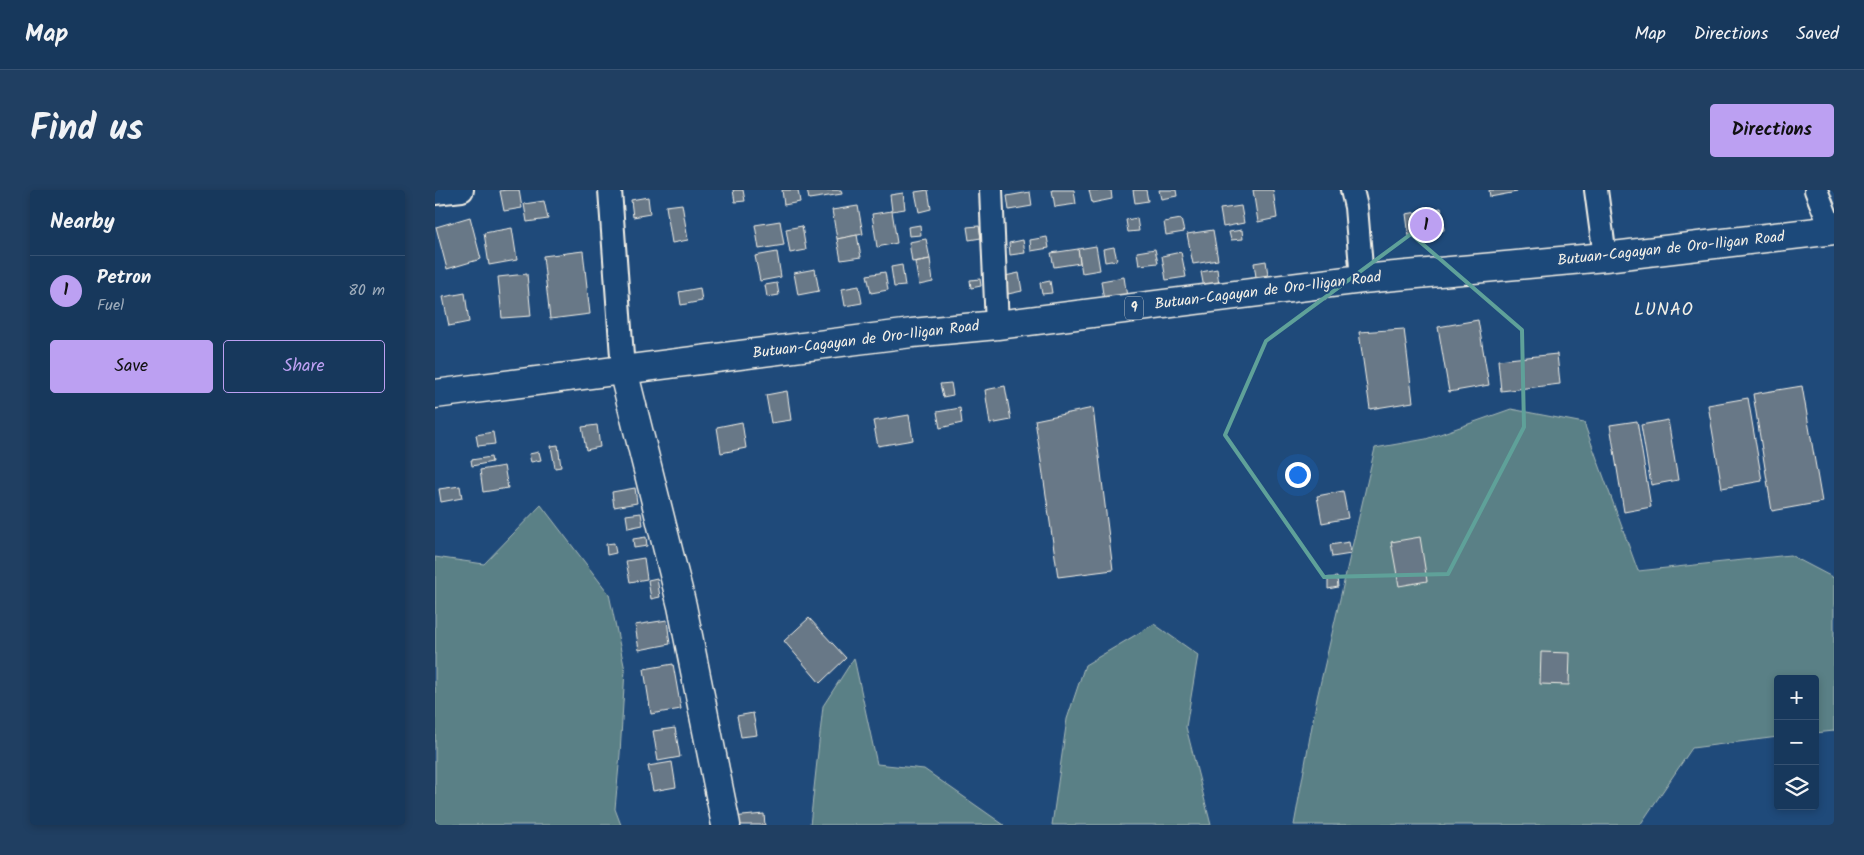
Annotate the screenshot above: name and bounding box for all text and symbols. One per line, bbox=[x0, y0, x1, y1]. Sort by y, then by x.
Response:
text: Map bbox=[25, 15, 68, 54]
text: Map bbox=[1634, 20, 1666, 49]
text: Directions bbox=[1694, 20, 1768, 49]
text: Saved bbox=[1796, 20, 1839, 49]
text: Find us bbox=[30, 102, 143, 158]
button: Directions bbox=[1710, 104, 1834, 157]
text: Nearby bbox=[50, 206, 115, 239]
pin: 1 bbox=[1410, 206, 1442, 244]
street label: Butuan-Cagayan de Oro-Iligan Road bbox=[1556, 225, 1786, 273]
text: Petron bbox=[97, 263, 151, 293]
street label: Butuan-Cagayan de Oro-Iligan Road bbox=[1153, 265, 1383, 317]
text: 1 bbox=[64, 278, 68, 303]
text: 80 m bbox=[348, 278, 385, 303]
text: Fuel bbox=[97, 293, 124, 318]
road number: 9 bbox=[1125, 296, 1143, 320]
district label: LUNAO bbox=[1634, 296, 1694, 325]
street label: Butuan-Cagayan de Oro-Iligan Road bbox=[751, 314, 981, 366]
button: Save bbox=[50, 340, 213, 393]
button: Share bbox=[223, 340, 385, 393]
your location bbox=[1285, 462, 1311, 488]
map controls bbox=[1774, 675, 1819, 810]
button: + bbox=[1774, 675, 1819, 720]
button: − bbox=[1774, 720, 1819, 765]
button: layers bbox=[1774, 765, 1819, 810]

